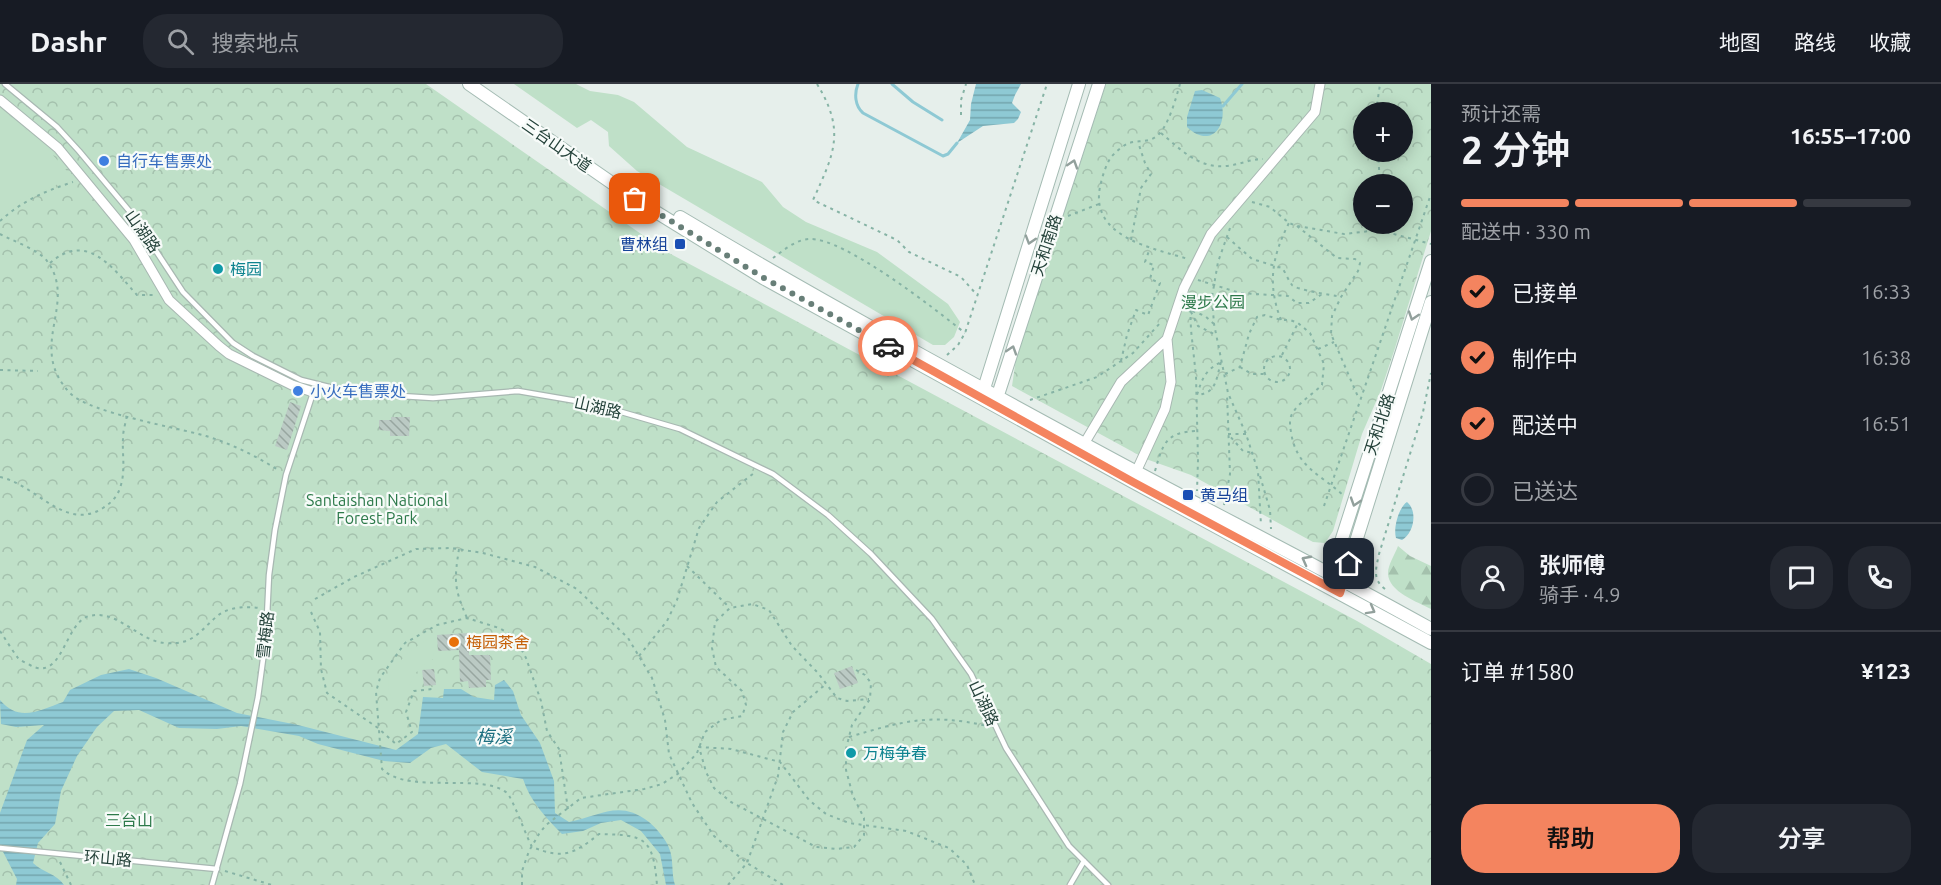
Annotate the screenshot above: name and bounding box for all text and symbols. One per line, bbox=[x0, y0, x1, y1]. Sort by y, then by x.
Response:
search box bbox=[143, 14, 563, 68]
icon: search bbox=[164, 25, 197, 58]
text: Dashr bbox=[30, 26, 107, 57]
text: 搜索地点 bbox=[212, 30, 300, 55]
text: 地图 bbox=[1719, 30, 1761, 54]
text: 路线 bbox=[1794, 30, 1836, 54]
text: 收藏 bbox=[1869, 30, 1911, 54]
map controls bbox=[1353, 102, 1413, 234]
button: + bbox=[1353, 102, 1413, 162]
text: 预计还需 bbox=[1461, 102, 1541, 125]
street label: 三台山大道 bbox=[519, 115, 595, 175]
text: 16:55–17:00 bbox=[1790, 123, 1911, 148]
text: 2 分钟 bbox=[1461, 128, 1570, 171]
place label: 自行车售票处 bbox=[116, 152, 212, 170]
marker: 自行车售票处 bbox=[97, 154, 111, 168]
one-way arrow bbox=[1065, 159, 1078, 170]
pin bbox=[609, 173, 660, 224]
button: − bbox=[1353, 174, 1413, 234]
icon: bag bbox=[618, 182, 651, 215]
street label: 山湖路 bbox=[122, 206, 164, 256]
street label: 天和南路 bbox=[1028, 212, 1064, 278]
text: 配送中 · 330 m bbox=[1461, 220, 1591, 243]
one-way arrow bbox=[1025, 234, 1038, 245]
place label: 曹林组 bbox=[620, 235, 668, 253]
marker: 曹林组 bbox=[673, 237, 687, 251]
place label: 梅园 bbox=[230, 260, 262, 278]
marker: 梅园 bbox=[211, 262, 225, 276]
icon: check bbox=[1461, 275, 1494, 308]
text: 已接单 bbox=[1512, 280, 1578, 305]
text: 16:33 bbox=[1861, 280, 1911, 303]
park label: 漫步公园 bbox=[1181, 293, 1245, 311]
one-way arrow bbox=[1408, 310, 1421, 321]
courier bbox=[858, 316, 918, 376]
icon: car bbox=[872, 330, 905, 363]
icon: check bbox=[1461, 341, 1494, 374]
one-way arrow bbox=[1005, 345, 1017, 356]
text: 制作中 bbox=[1512, 346, 1578, 371]
text: 16:38 bbox=[1861, 346, 1911, 369]
place label: 小火车售票处 bbox=[310, 382, 406, 400]
marker: 小火车售票处 bbox=[291, 384, 305, 398]
street label: 天和北路 bbox=[1361, 391, 1397, 457]
street label: 山湖路 bbox=[573, 393, 623, 421]
icon: check bbox=[1461, 407, 1494, 440]
text: 配送中 bbox=[1512, 412, 1578, 437]
text: 16:51 bbox=[1861, 412, 1911, 435]
text: 已送达 bbox=[1512, 478, 1578, 503]
place label: 黄马组 bbox=[1200, 486, 1248, 504]
marker: 黄马组 bbox=[1181, 488, 1195, 502]
park label: Santaishan National Forest Park bbox=[306, 491, 448, 527]
one-way arrow bbox=[1350, 496, 1362, 507]
pin bbox=[1323, 538, 1374, 589]
button: person bbox=[1461, 546, 1524, 609]
button: chat bbox=[1770, 546, 1833, 609]
button: phone bbox=[1848, 546, 1911, 609]
icon: home bbox=[1332, 547, 1365, 580]
text: 张师傅 bbox=[1539, 552, 1605, 577]
one-way arrow bbox=[1302, 556, 1313, 567]
text: 骑手 · 4.9 bbox=[1539, 583, 1621, 606]
one-way arrow bbox=[1365, 603, 1375, 614]
street label: 雪梅路 bbox=[254, 610, 276, 660]
place label: 梅园茶舍 bbox=[466, 633, 530, 651]
marker: 梅园茶舍 bbox=[447, 635, 461, 649]
text: ¥123 bbox=[1861, 658, 1911, 683]
text: 订单 #1580 bbox=[1461, 659, 1574, 684]
street label: 山湖路 bbox=[966, 677, 1002, 729]
water label: 梅溪 bbox=[476, 726, 514, 746]
place label: 万梅争春 bbox=[863, 744, 927, 762]
marker: 万梅争春 bbox=[844, 746, 858, 760]
button: 帮助 bbox=[1461, 804, 1680, 873]
button: 分享 bbox=[1692, 804, 1911, 873]
park label: 三台山 bbox=[105, 811, 153, 829]
street label: 环山路 bbox=[83, 847, 133, 869]

